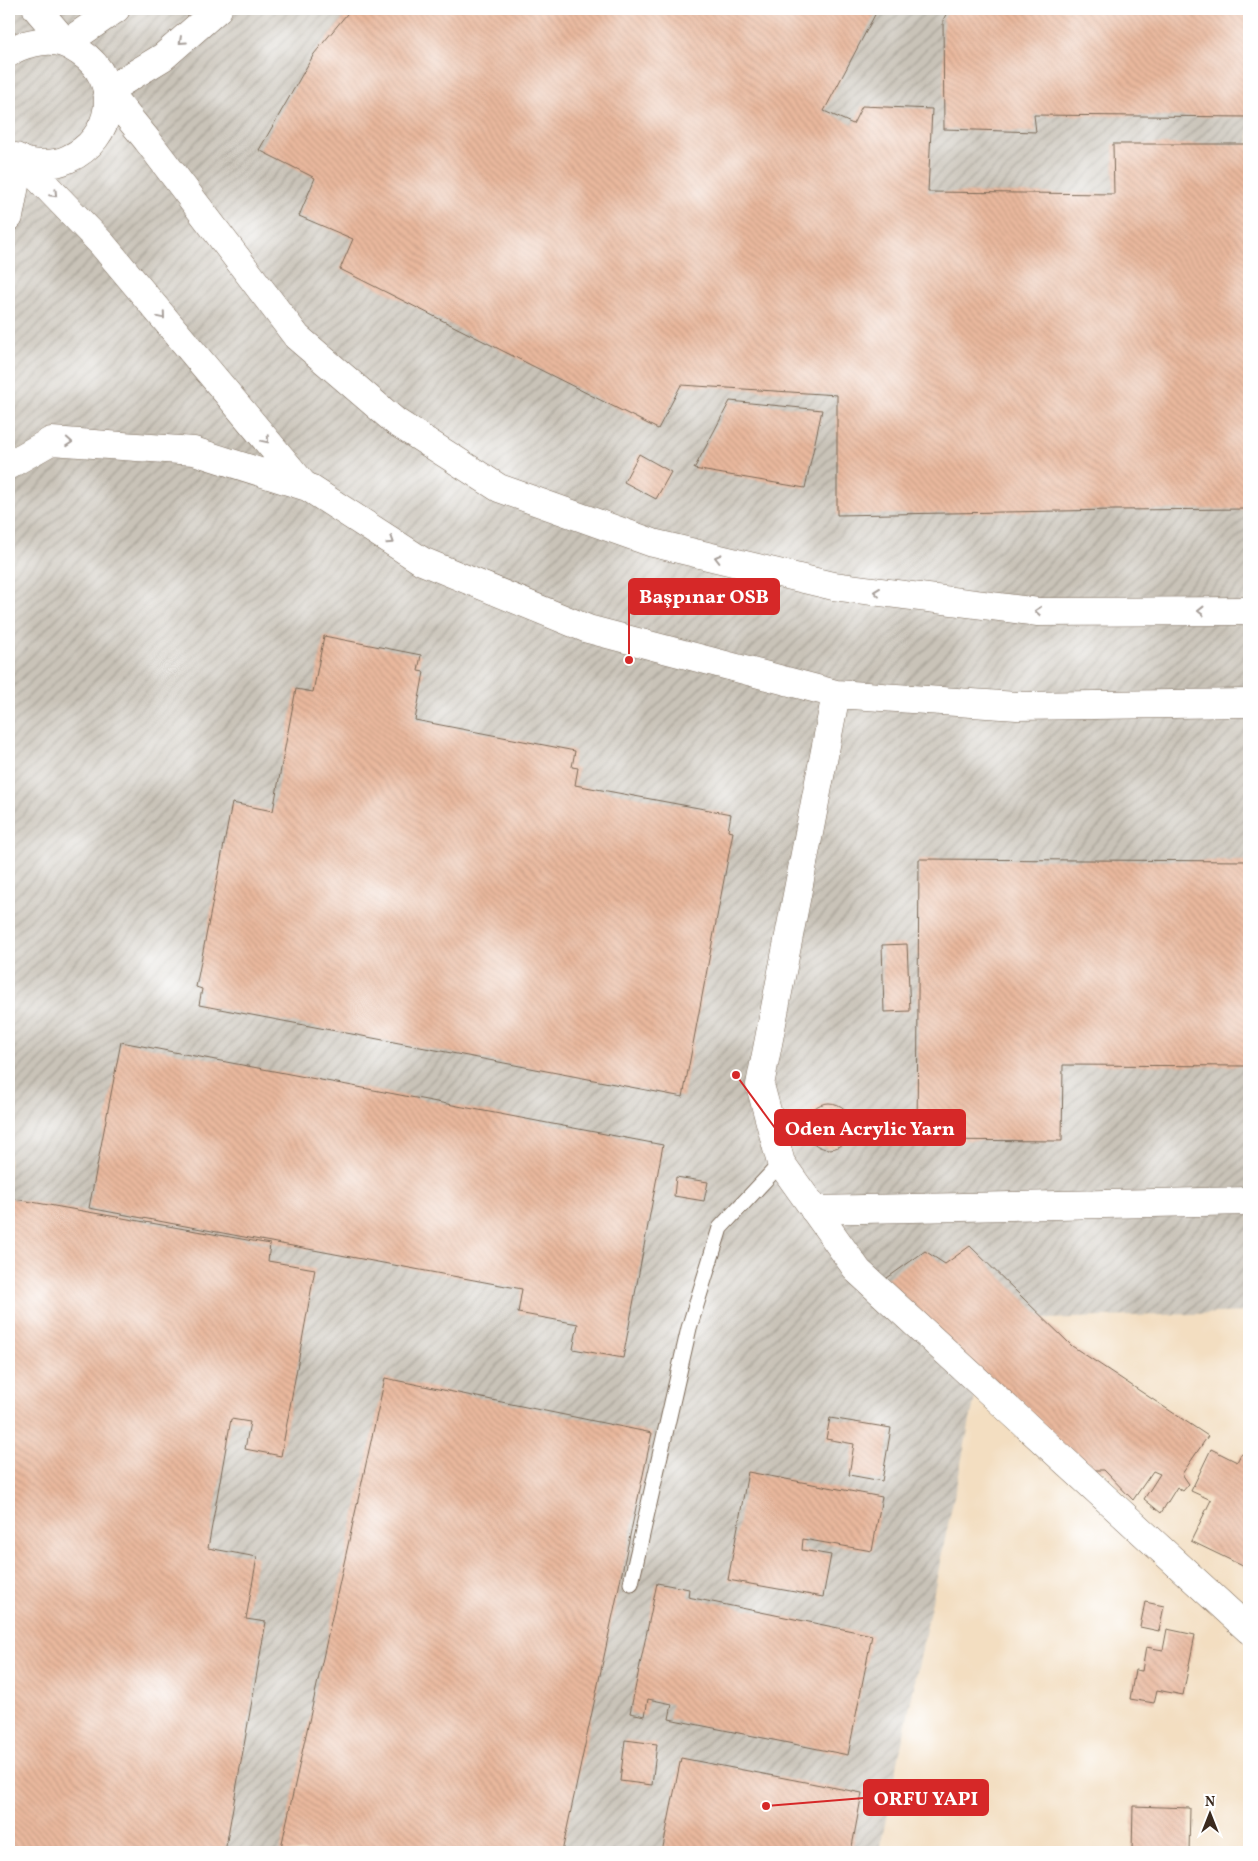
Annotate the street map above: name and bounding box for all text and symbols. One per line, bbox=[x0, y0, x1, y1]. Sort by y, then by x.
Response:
one-way arrow bbox=[178, 35, 187, 44]
one-way arrow bbox=[48, 189, 57, 198]
one-way arrow bbox=[156, 310, 165, 319]
one-way arrow bbox=[260, 434, 269, 443]
one-way arrow bbox=[65, 436, 73, 447]
one-way arrow bbox=[386, 535, 395, 544]
one-way arrow bbox=[713, 553, 722, 564]
callout: Başpınar OSB bbox=[629, 579, 779, 614]
text: Başpınar OSB bbox=[639, 584, 769, 612]
one-way arrow bbox=[872, 587, 881, 597]
one-way arrow bbox=[1034, 606, 1042, 617]
one-way arrow bbox=[1196, 606, 1204, 616]
callout: Oden Acrylic Yarn bbox=[775, 1110, 965, 1145]
text: Oden Acrylic Yarn bbox=[785, 1116, 955, 1144]
callout: ORFU YAPI bbox=[864, 1780, 988, 1815]
text: ORFU YAPI bbox=[874, 1786, 978, 1814]
north arrow bbox=[1186, 1788, 1236, 1838]
text: N bbox=[1205, 1793, 1215, 1812]

